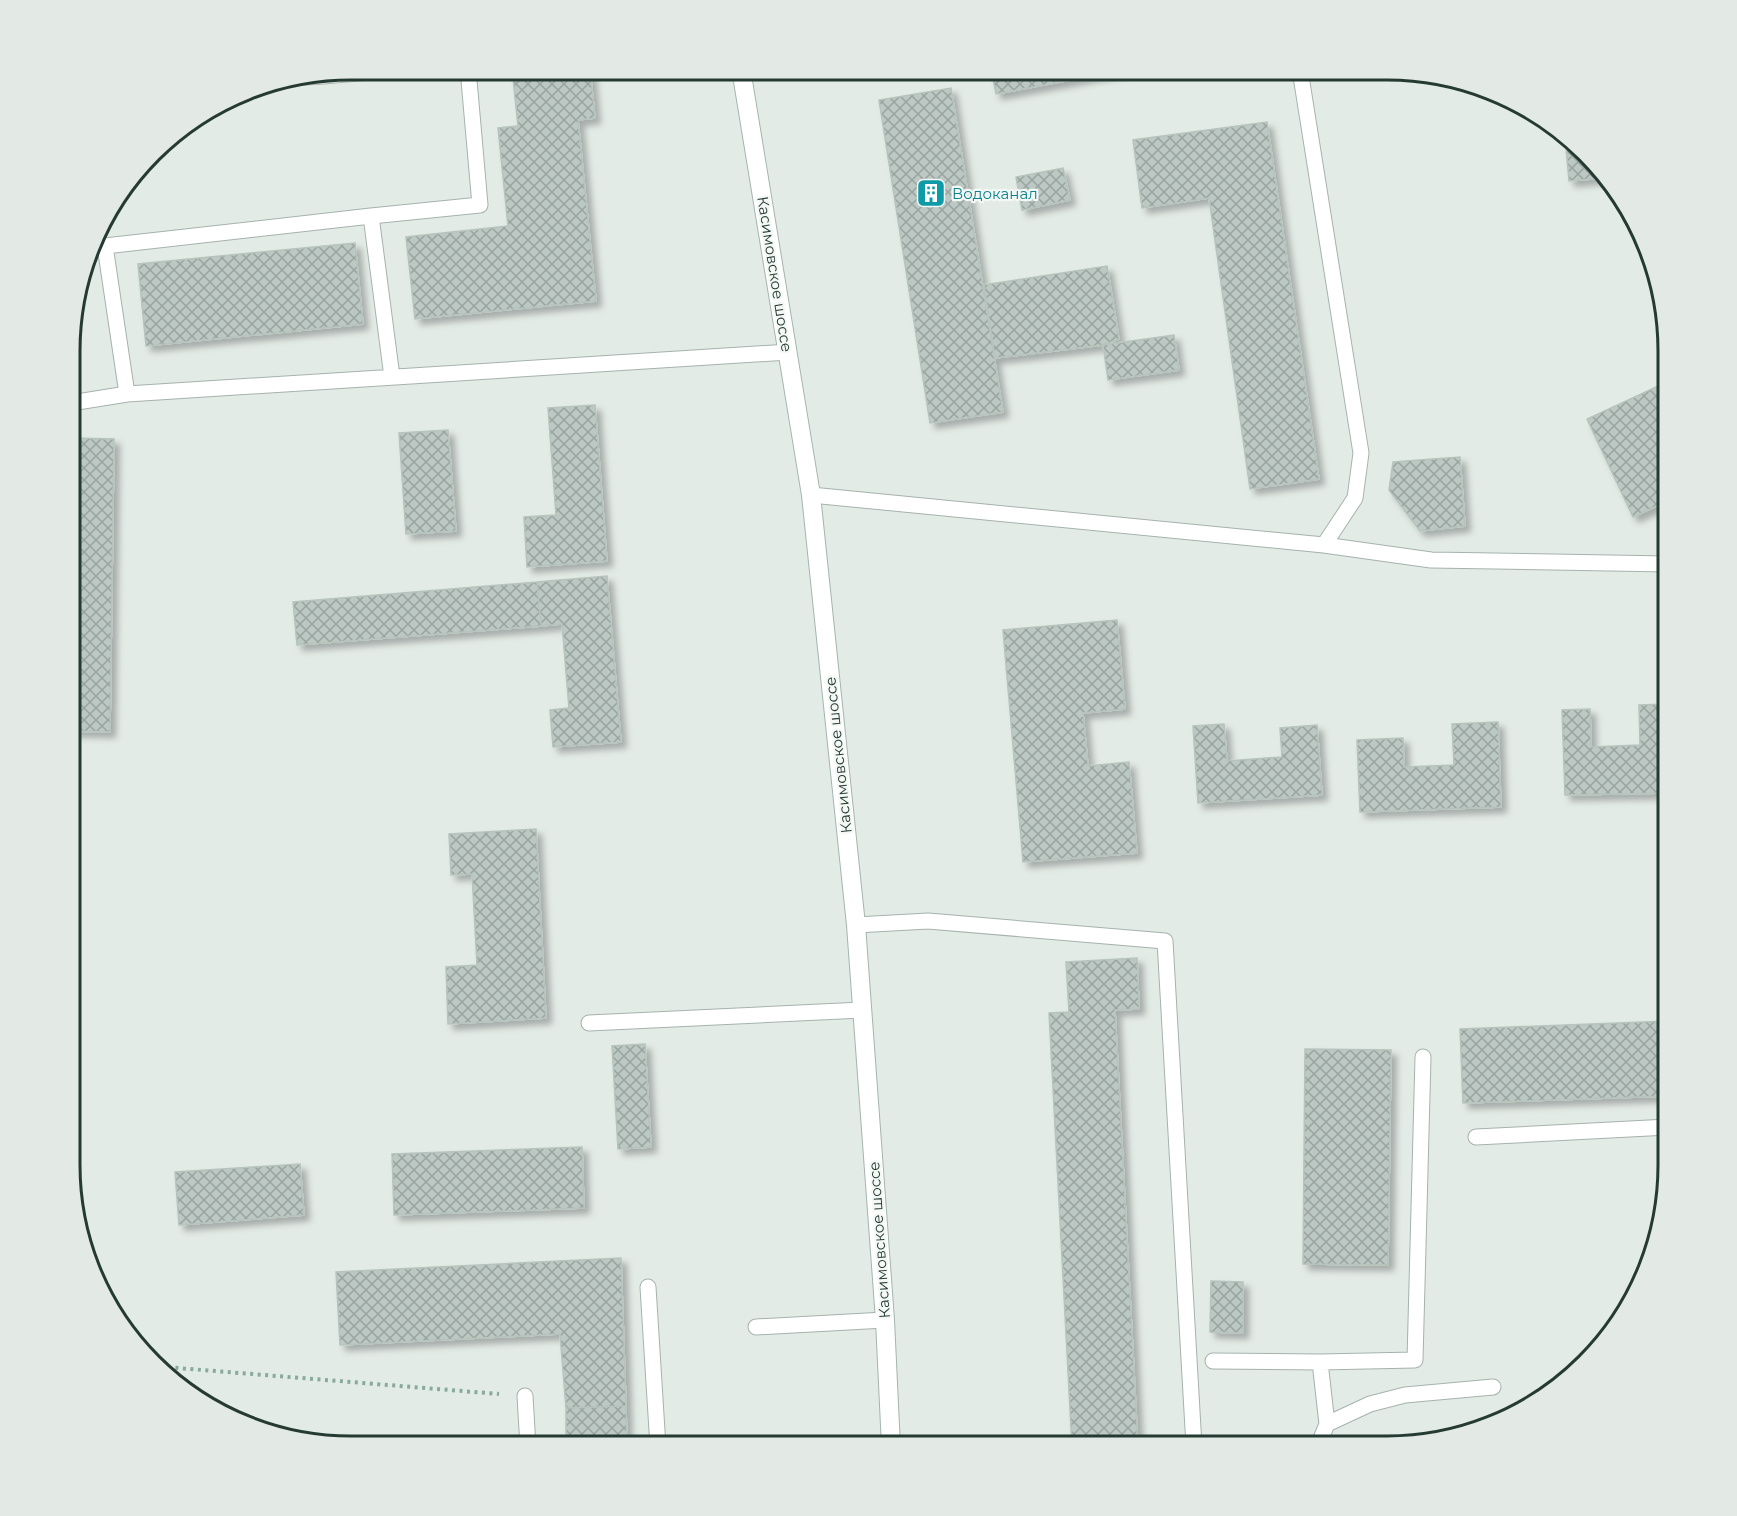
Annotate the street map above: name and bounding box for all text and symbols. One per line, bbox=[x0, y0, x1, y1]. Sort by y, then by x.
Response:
building icon: Водоканал bbox=[915, 177, 947, 209]
place label: Водоканал bbox=[952, 184, 1038, 203]
street label: Касимовское шоссе bbox=[753, 195, 797, 353]
street label: Касимовское шоссе bbox=[820, 676, 856, 834]
street label: Касимовское шоссе bbox=[864, 1161, 894, 1319]

